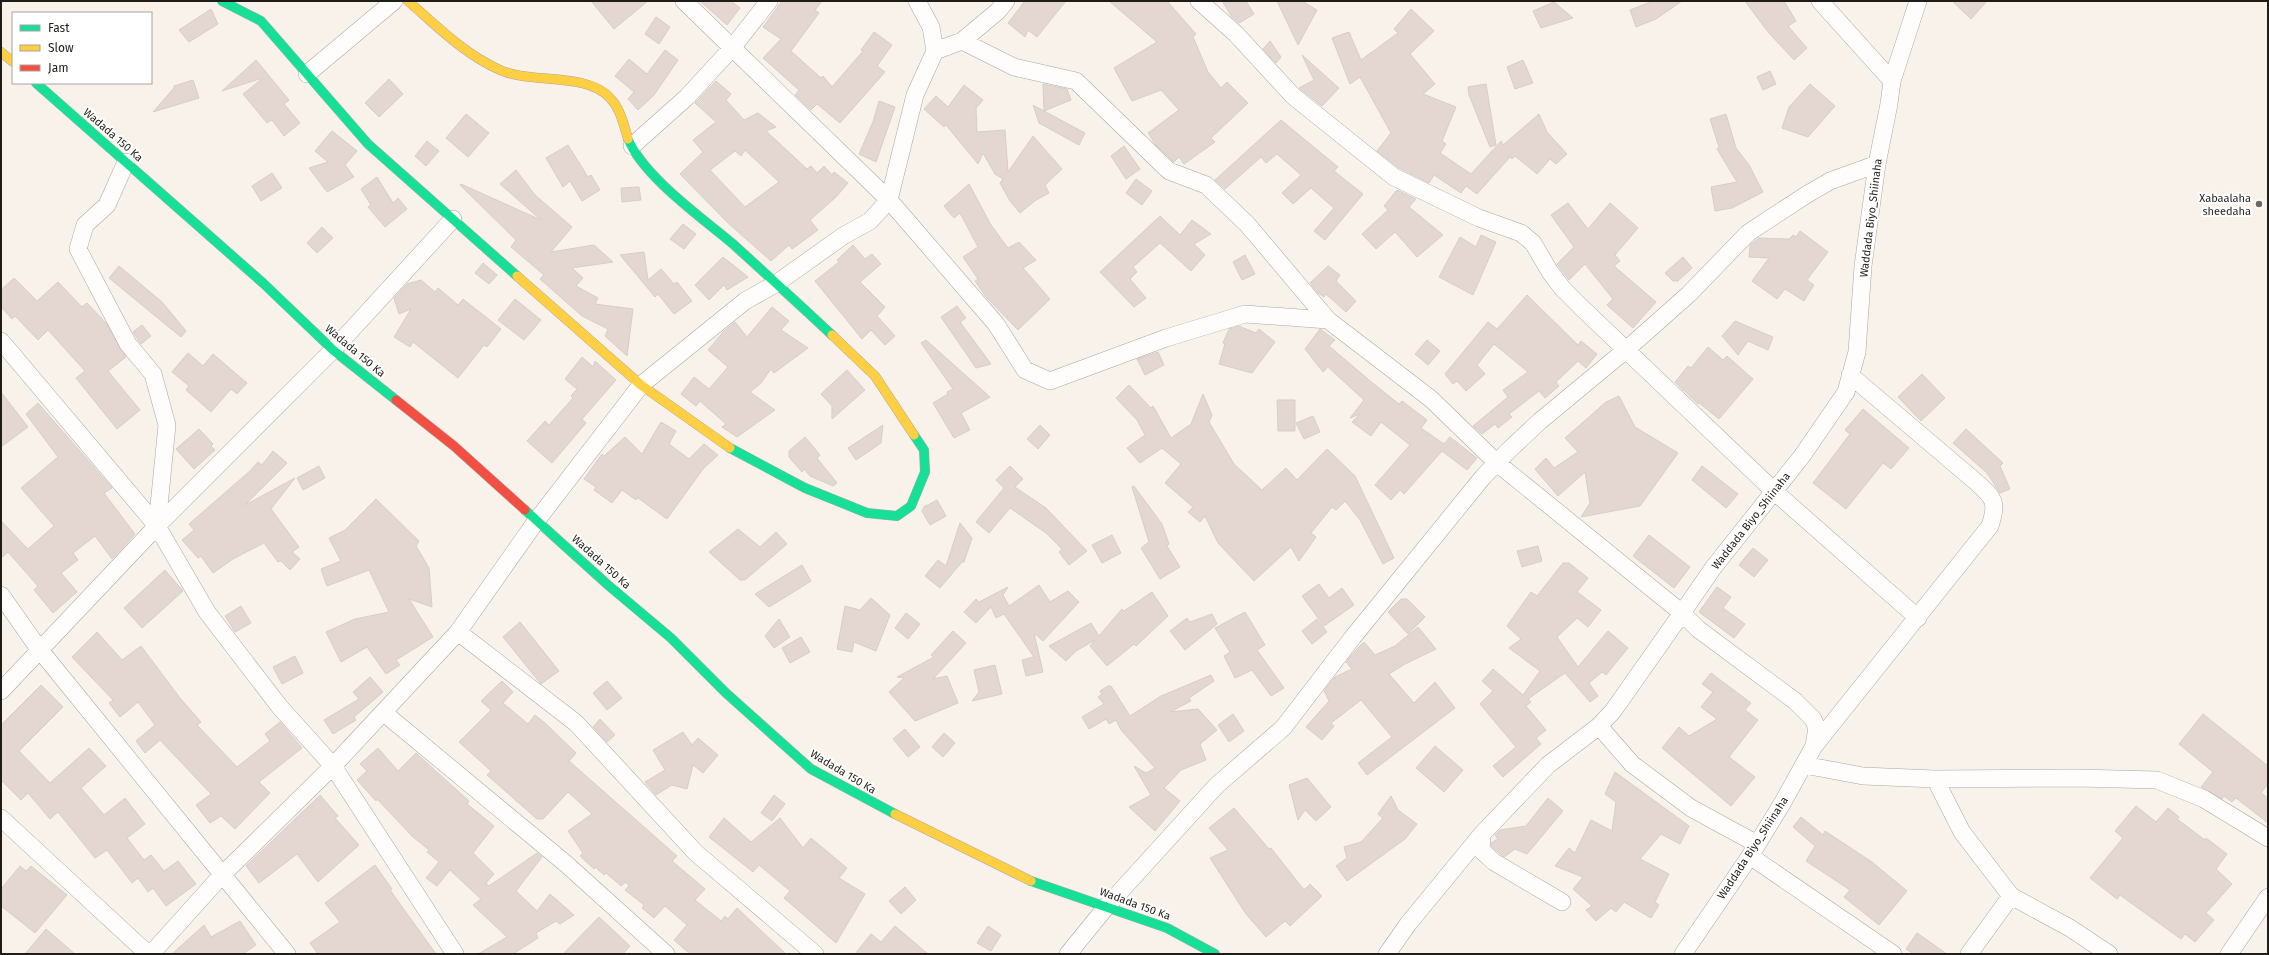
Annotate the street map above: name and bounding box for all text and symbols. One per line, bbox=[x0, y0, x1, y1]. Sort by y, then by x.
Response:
legend bbox=[12, 12, 152, 84]
text: Fast bbox=[48, 21, 70, 35]
text: Slow bbox=[48, 41, 74, 55]
text: Jam bbox=[48, 61, 68, 75]
street label: Wadada 150 Ka bbox=[81, 106, 145, 164]
street label: Waddada Biyo_Shiinaha bbox=[1857, 158, 1885, 278]
place label: Xabaalaha sheedaha bbox=[2199, 192, 2251, 218]
marker: Xabaalaha sheedaha bbox=[2254, 199, 2264, 209]
street label: Wadada 150 Ka bbox=[322, 322, 388, 380]
street label: Waddada Biyo_Shiinaha bbox=[1709, 470, 1793, 572]
street label: Wadada 150 Ka bbox=[569, 532, 633, 592]
street label: Wadada 150 Ka bbox=[808, 747, 878, 797]
street label: Waddada Biyo_Shiinaha bbox=[1715, 794, 1791, 902]
street label: Wadada 150 Ka bbox=[1098, 885, 1172, 923]

